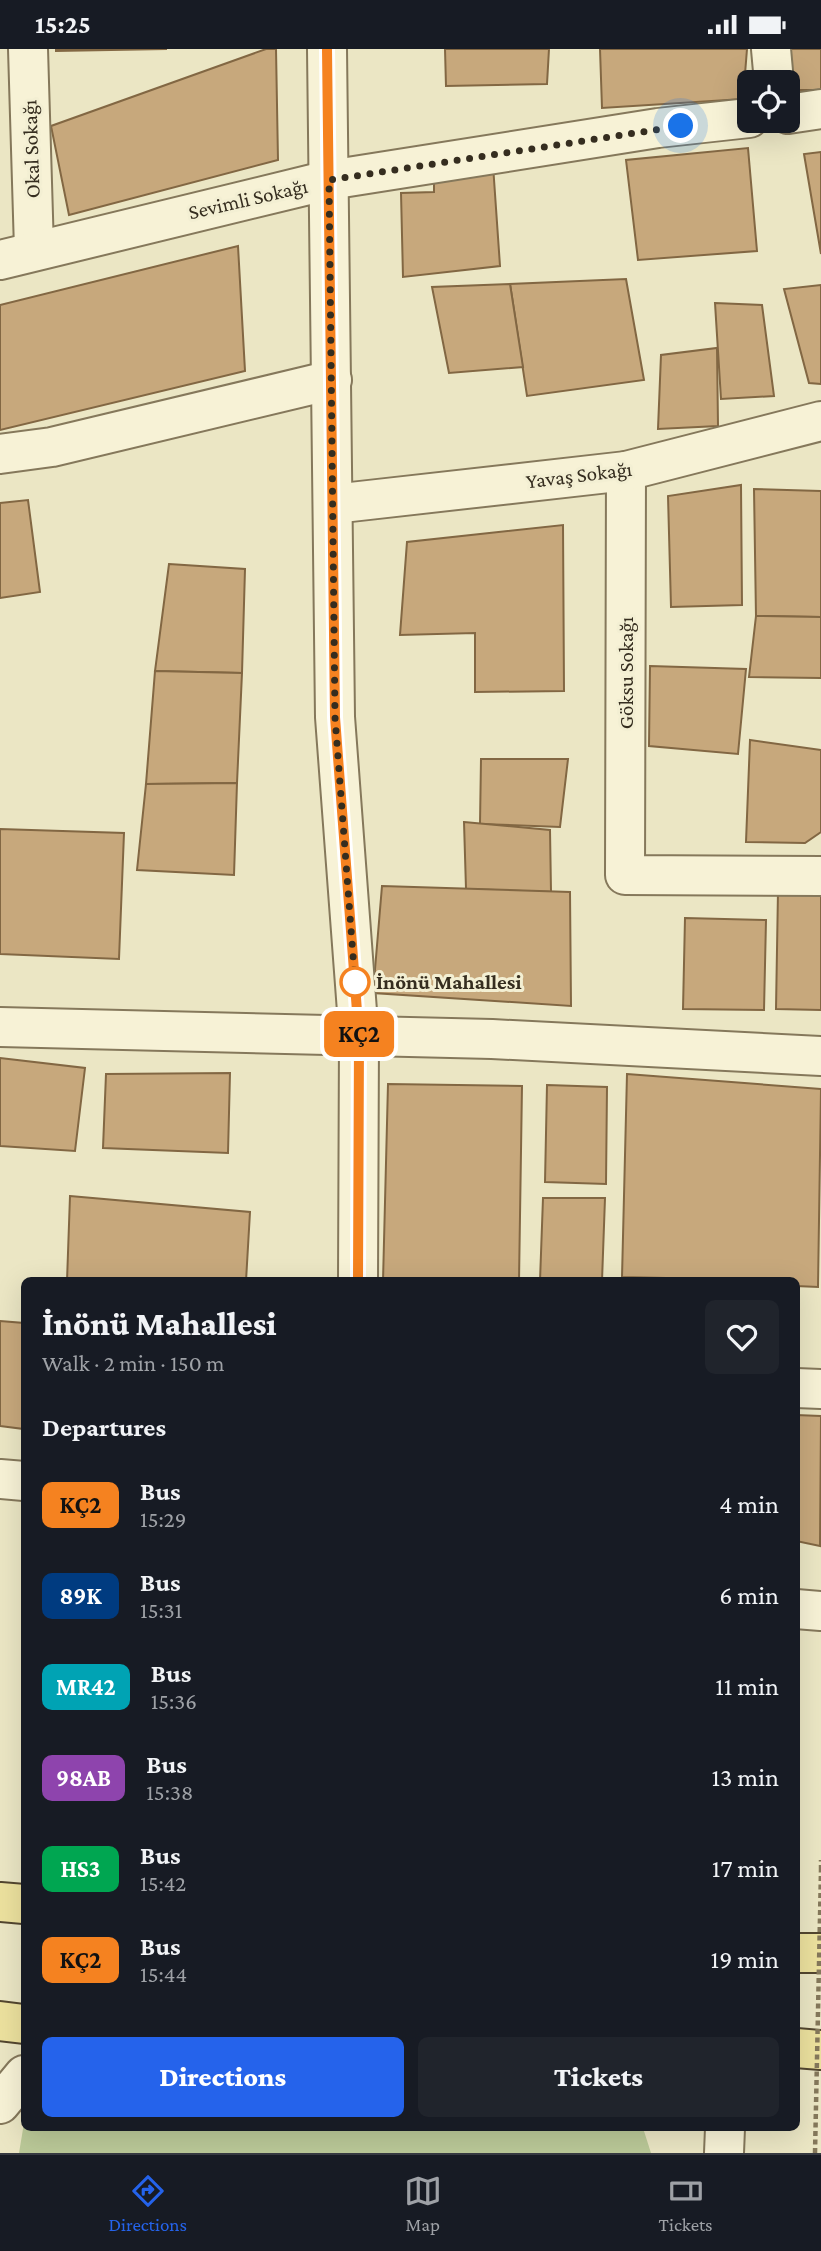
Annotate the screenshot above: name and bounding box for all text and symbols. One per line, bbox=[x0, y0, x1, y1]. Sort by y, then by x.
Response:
text: 15:25 bbox=[35, 10, 91, 39]
map controls bbox=[737, 70, 800, 133]
button: locate bbox=[737, 70, 800, 133]
street label: Okal Sokağı bbox=[17, 99, 45, 199]
your location bbox=[663, 108, 698, 143]
street label: Sevimli Sokağı bbox=[186, 174, 310, 224]
street label: Yavaş Sokağı bbox=[525, 457, 634, 493]
street label: Göksu Sokağı bbox=[614, 616, 638, 729]
marker: İnönü Mahallesi bbox=[340, 967, 370, 997]
place label: İnönü Mahallesi bbox=[376, 970, 522, 994]
line badge: KÇ2 bbox=[319, 1011, 399, 1057]
text: KÇ2 bbox=[338, 1020, 380, 1047]
button: heart bbox=[705, 1300, 779, 1374]
text: İnönü Mahallesi bbox=[42, 1305, 276, 1342]
text: Walk · 2 min · 150 m bbox=[42, 1350, 224, 1376]
text: Departures bbox=[42, 1413, 166, 1442]
text: Bus bbox=[140, 1477, 181, 1506]
text: 4 min bbox=[719, 1490, 779, 1519]
text: KÇ2 bbox=[60, 1491, 101, 1518]
text: 15:29 bbox=[140, 1506, 186, 1532]
text: Bus bbox=[140, 1568, 181, 1597]
text: 6 min bbox=[719, 1581, 779, 1610]
text: 89K bbox=[59, 1582, 102, 1609]
text: 15:31 bbox=[140, 1597, 182, 1623]
text: Bus bbox=[151, 1659, 191, 1688]
text: 11 min bbox=[715, 1672, 779, 1701]
text: MR42 bbox=[56, 1673, 116, 1700]
text: 15:36 bbox=[151, 1688, 197, 1714]
text: Bus bbox=[146, 1750, 187, 1779]
text: 13 min bbox=[711, 1763, 779, 1792]
text: 98AB bbox=[56, 1764, 111, 1791]
text: 15:38 bbox=[146, 1779, 193, 1805]
text: Bus bbox=[140, 1841, 181, 1870]
text: 17 min bbox=[712, 1854, 779, 1883]
text: HS3 bbox=[60, 1855, 101, 1882]
text: 15:42 bbox=[140, 1870, 186, 1896]
text: Bus bbox=[140, 1932, 181, 1961]
text: 19 min bbox=[711, 1945, 779, 1974]
text: KÇ2 bbox=[60, 1946, 101, 1973]
text: 15:44 bbox=[140, 1961, 187, 1987]
button: Directions bbox=[42, 2037, 404, 2117]
button: Tickets bbox=[418, 2037, 779, 2117]
tab: Directions bbox=[108, 2172, 187, 2235]
tab: Map bbox=[404, 2172, 442, 2235]
tab: Tickets bbox=[659, 2172, 713, 2235]

